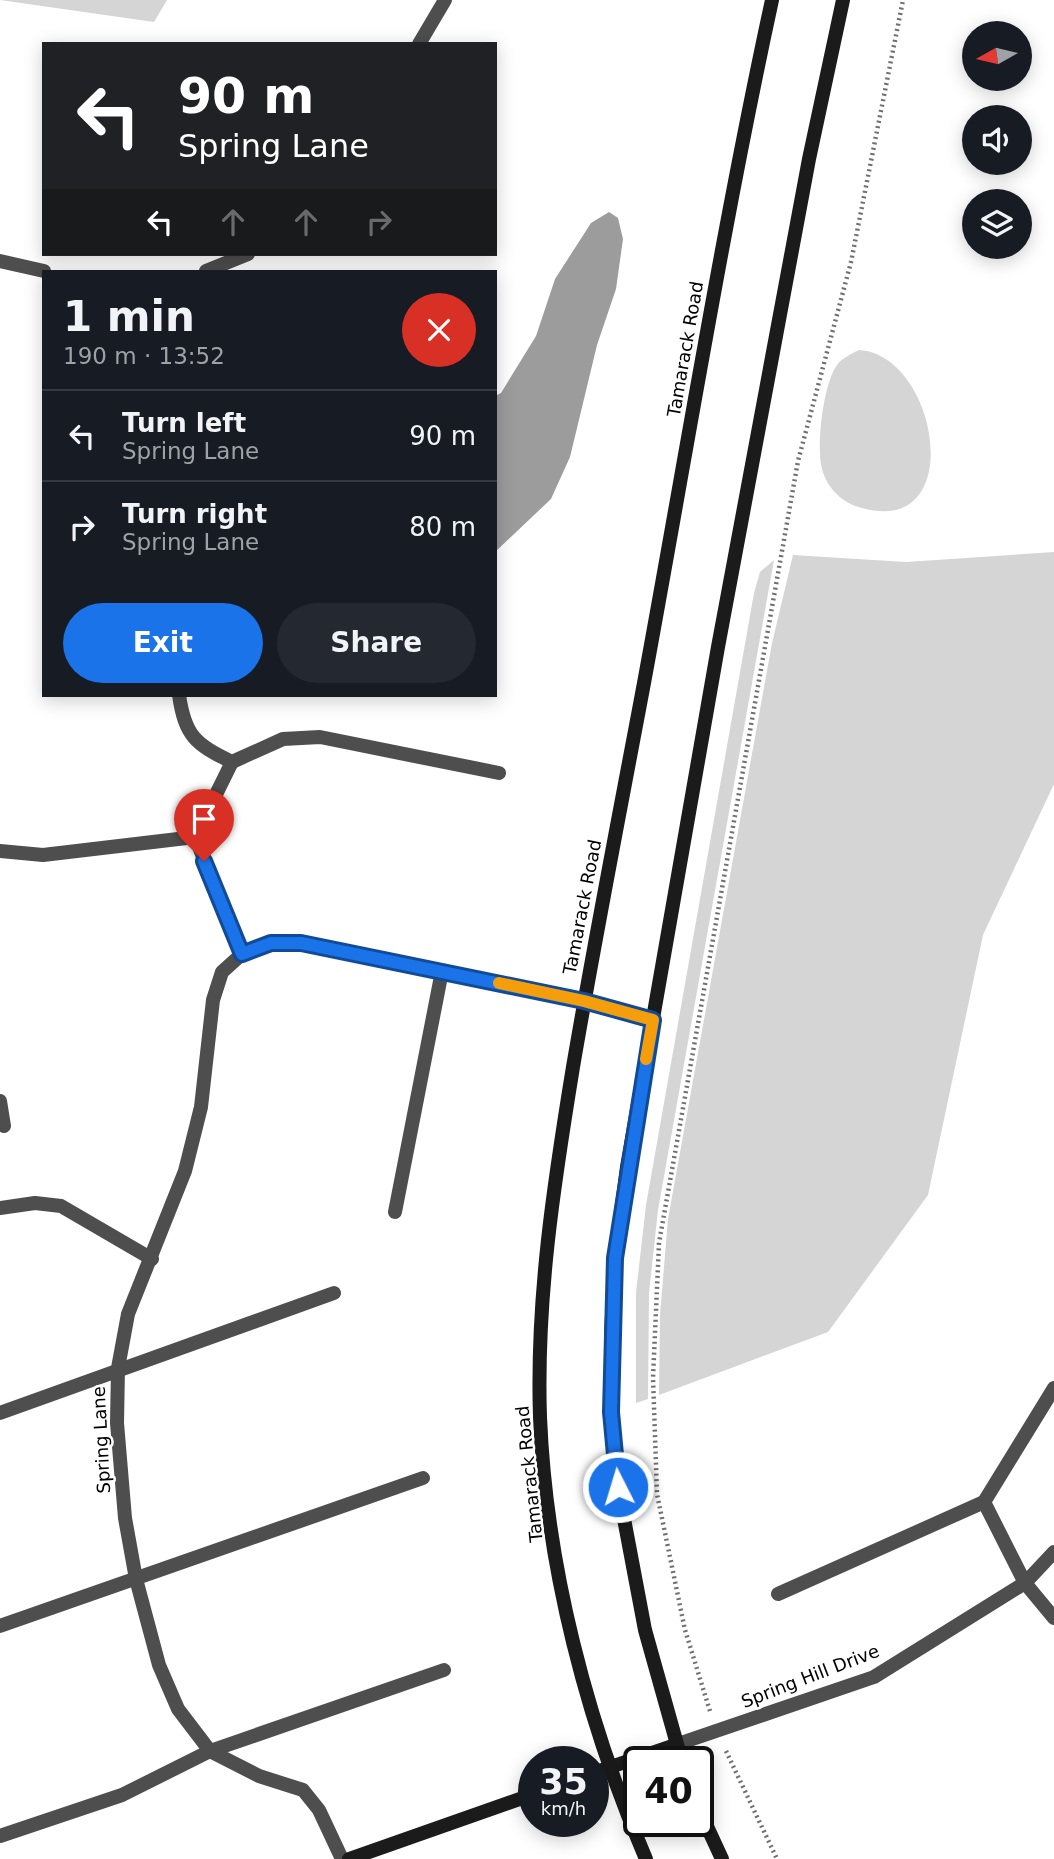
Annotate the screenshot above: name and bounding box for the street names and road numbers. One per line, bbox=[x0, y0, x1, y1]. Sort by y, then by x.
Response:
street label: Tamarack Road bbox=[663, 280, 707, 419]
street label: Tamarack Road bbox=[558, 838, 605, 977]
street label: Spring Lane bbox=[88, 1386, 114, 1494]
street label: Tamarack Road bbox=[511, 1405, 547, 1544]
street label: Spring Hill Drive bbox=[738, 1640, 882, 1712]

